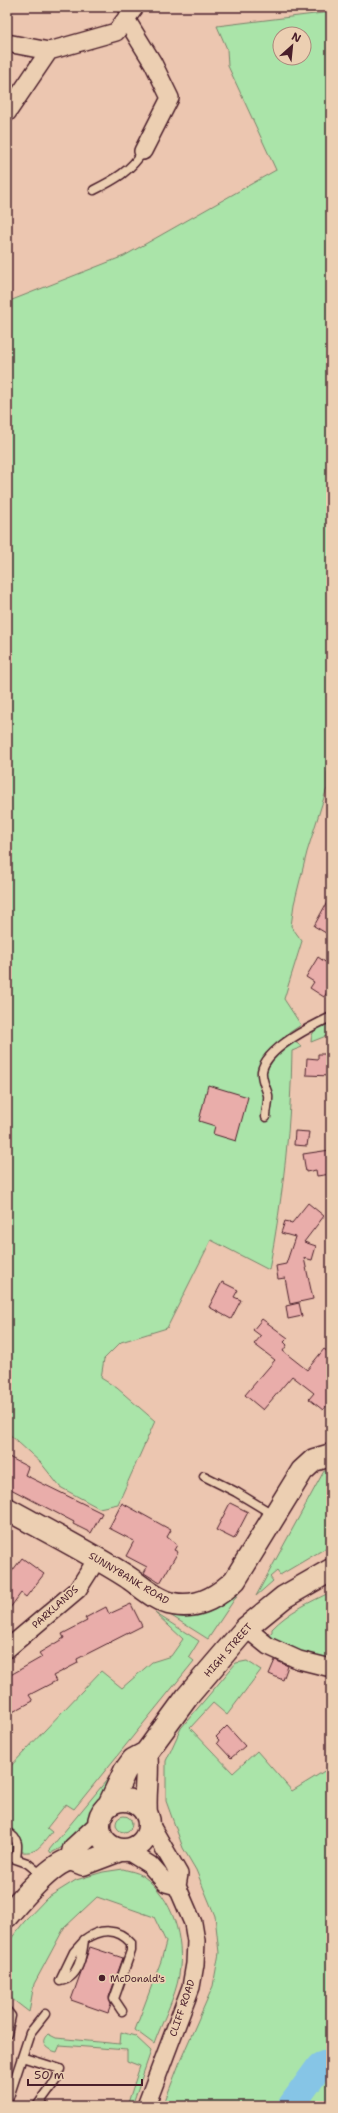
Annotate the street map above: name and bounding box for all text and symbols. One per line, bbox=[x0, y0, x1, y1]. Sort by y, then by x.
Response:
north arrow bbox=[272, 26, 312, 66]
text: N bbox=[289, 29, 304, 46]
street label: SUNNYBANK ROAD bbox=[86, 1549, 172, 1607]
street label: PARKLANDS bbox=[29, 1582, 81, 1631]
street label: HIGH STREET bbox=[201, 1620, 255, 1680]
place label: McDonald's bbox=[110, 1972, 165, 1985]
marker: McDonald's bbox=[97, 1973, 107, 1983]
street label: CLIFF ROAD bbox=[166, 1977, 198, 2038]
scale bar bbox=[28, 2061, 142, 2087]
text: 50 m bbox=[34, 2067, 64, 2083]

